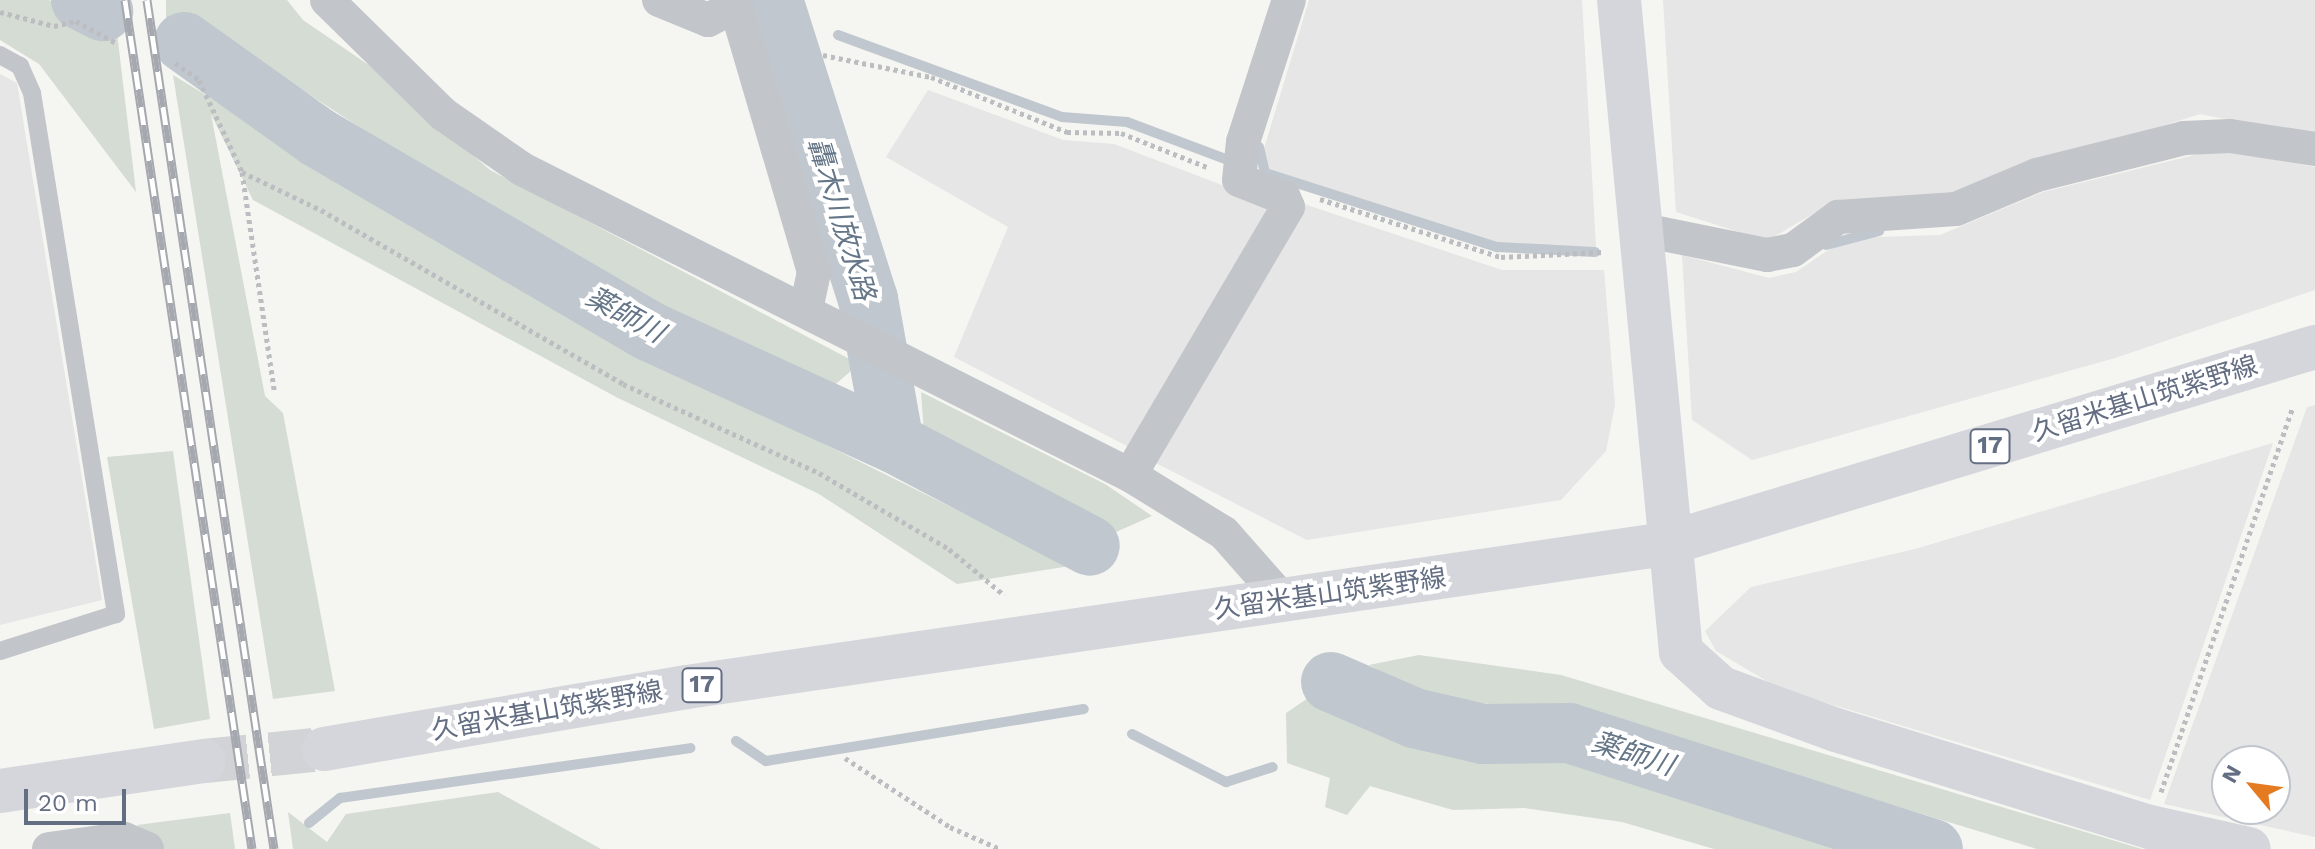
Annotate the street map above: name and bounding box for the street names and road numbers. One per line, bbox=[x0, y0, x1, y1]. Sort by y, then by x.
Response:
street label: 久留米基山筑紫野線 bbox=[2029, 350, 2261, 448]
road number: 17 bbox=[1968, 426, 2012, 466]
street label: 久留米基山筑紫野線 bbox=[1212, 562, 1448, 626]
road number: 17 bbox=[680, 665, 724, 705]
street label: 久留米基山筑紫野線 bbox=[429, 675, 665, 747]

